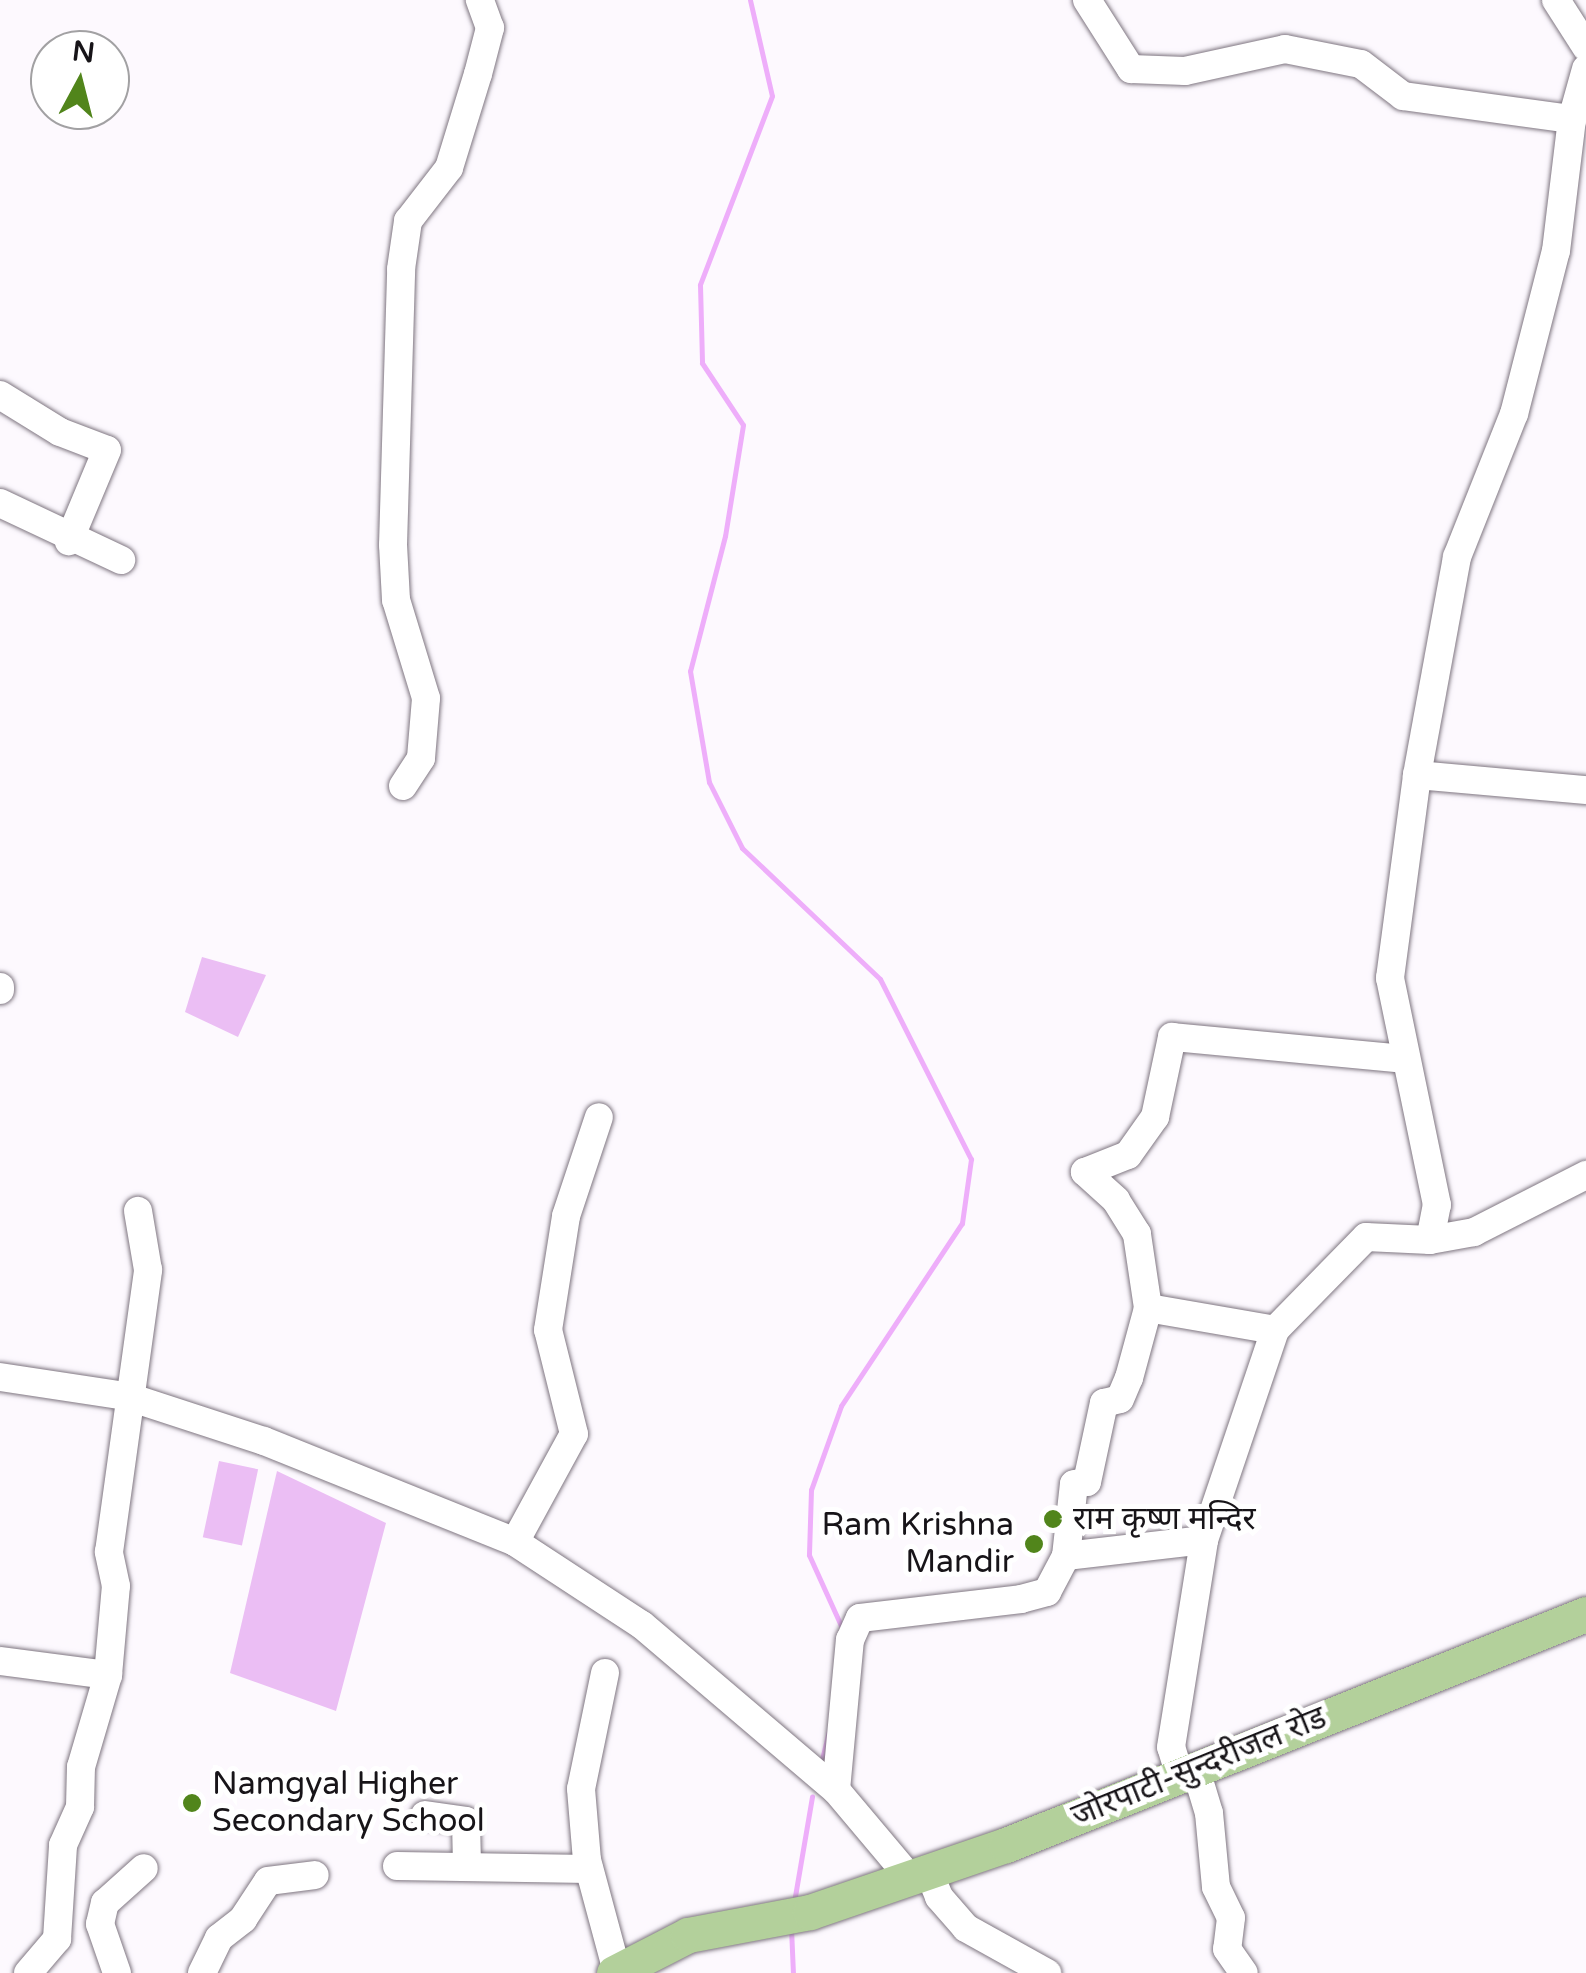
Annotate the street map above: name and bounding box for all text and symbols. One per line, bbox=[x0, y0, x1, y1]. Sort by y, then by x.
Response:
north arrow bbox=[30, 30, 130, 130]
text: N bbox=[70, 34, 97, 70]
place label: राम कृष्ण मन्दिर bbox=[1073, 1500, 1256, 1538]
place label: Ram Krishna Mandir bbox=[822, 1507, 1014, 1582]
marker: राम कृष्ण मन्दिर bbox=[1042, 1508, 1064, 1530]
marker: Ram Krishna Mandir bbox=[1023, 1533, 1045, 1555]
street label: जोरपाटी-सुन्दरीजल रोड bbox=[1066, 1698, 1332, 1836]
place label: Namgyal Higher Secondary School bbox=[212, 1766, 485, 1841]
marker: Namgyal Higher Secondary School bbox=[181, 1792, 203, 1814]

